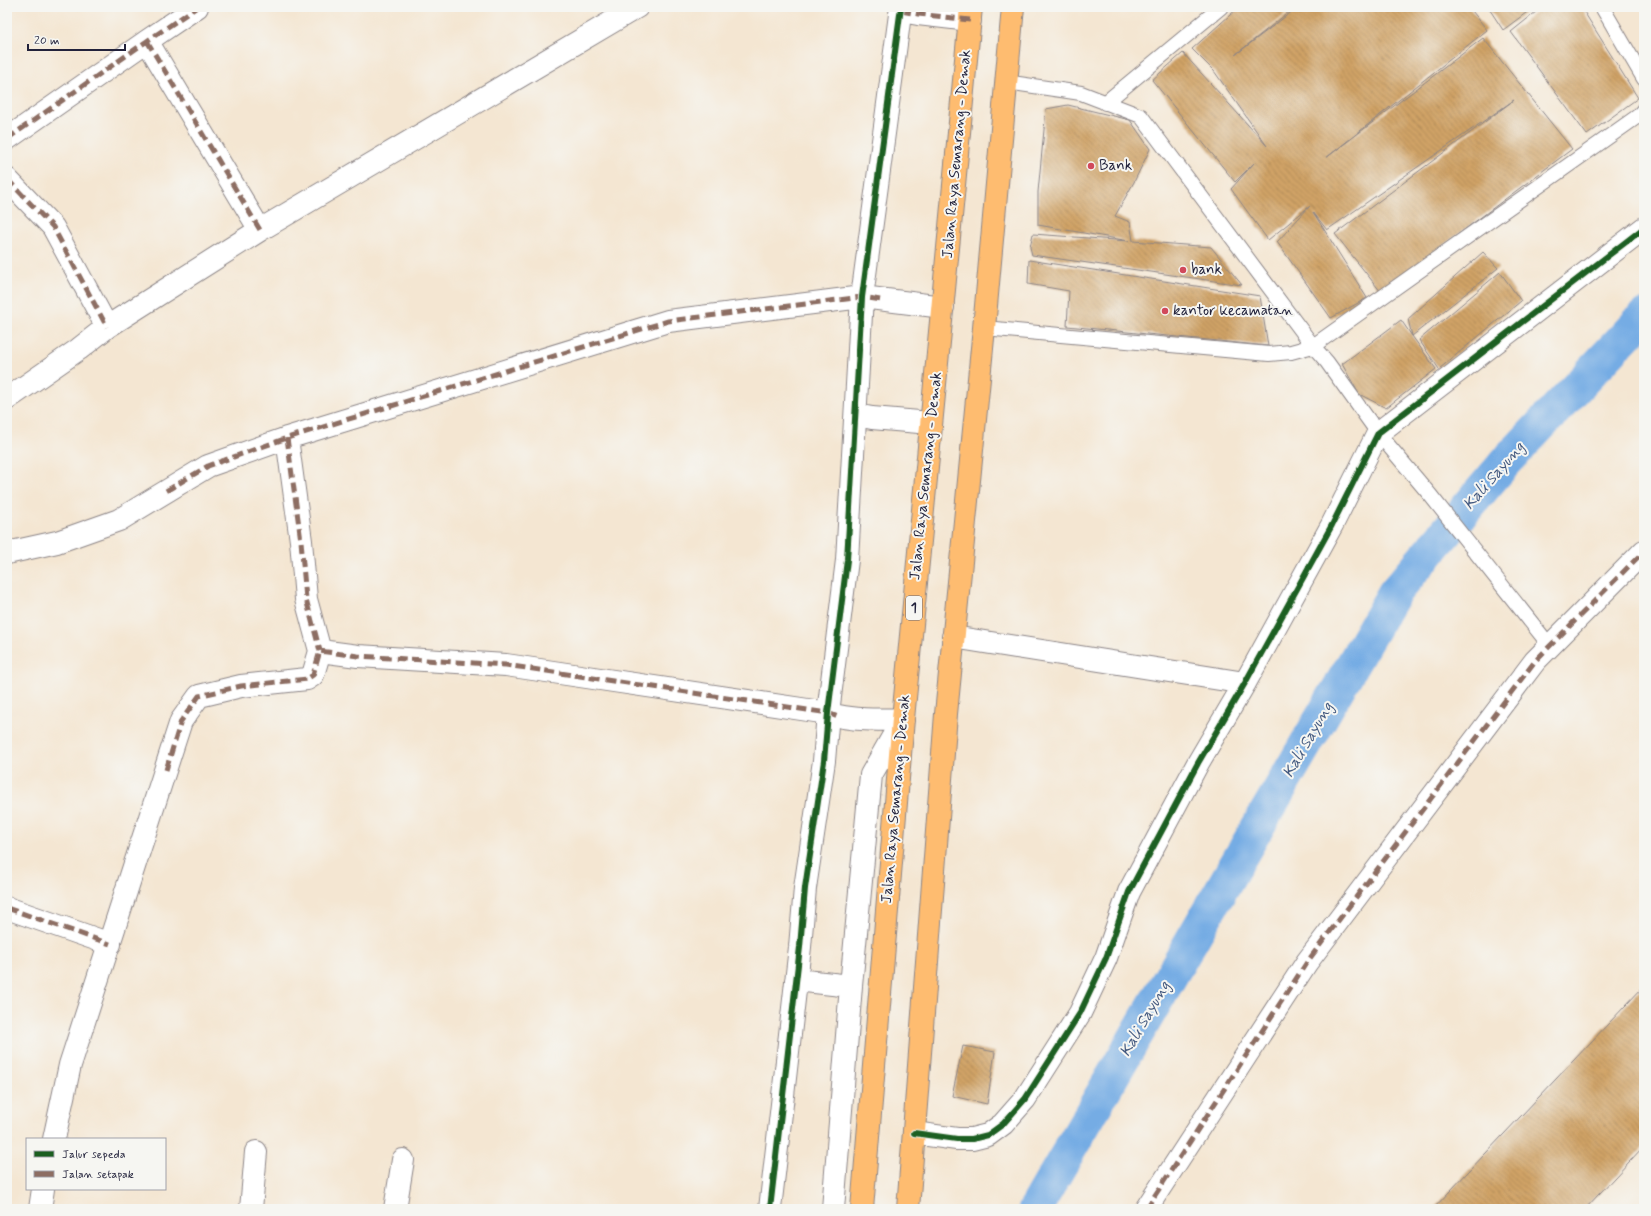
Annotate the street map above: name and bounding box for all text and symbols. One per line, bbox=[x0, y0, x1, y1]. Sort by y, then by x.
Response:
scale bar bbox=[28, 26, 125, 52]
text: 20 m bbox=[34, 33, 60, 49]
street label: Jalan Raya Semarang - Demak bbox=[938, 49, 976, 259]
place label: Bank bbox=[1099, 156, 1132, 176]
marker: Bank bbox=[1086, 161, 1096, 171]
place label: bank bbox=[1191, 260, 1222, 280]
marker: bank bbox=[1178, 265, 1188, 275]
place label: kantor kecamatan bbox=[1173, 301, 1294, 321]
marker: kantor kecamatan bbox=[1160, 306, 1170, 316]
street label: Jalan Raya Semarang - Demak bbox=[905, 371, 947, 581]
water label: Kali Sayung bbox=[1459, 437, 1530, 515]
road number: 1 bbox=[906, 596, 922, 620]
street label: Jalan Raya Semarang - Demak bbox=[877, 694, 915, 904]
water label: Kali Sayung bbox=[1278, 698, 1339, 782]
water label: Kali Sayung bbox=[1115, 977, 1176, 1061]
legend bbox=[26, 1138, 166, 1190]
text: Jalur sepeda bbox=[62, 1147, 126, 1163]
text: Jalan setapak bbox=[62, 1167, 134, 1183]

